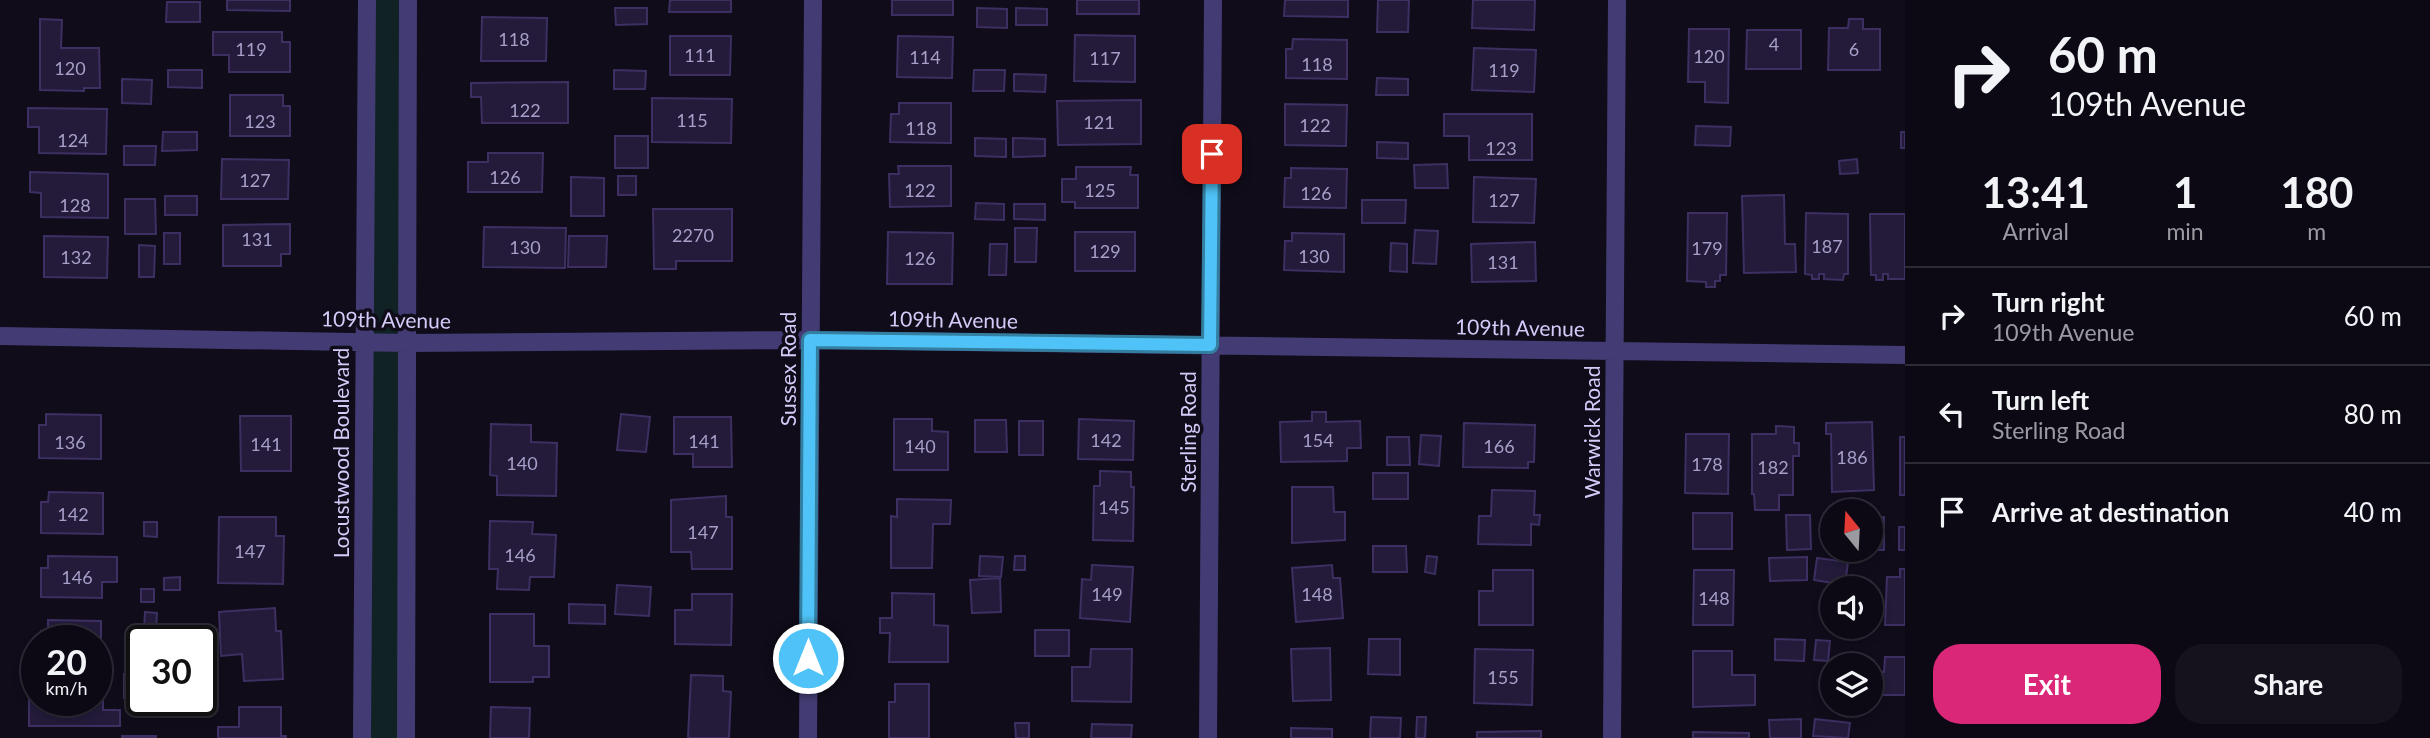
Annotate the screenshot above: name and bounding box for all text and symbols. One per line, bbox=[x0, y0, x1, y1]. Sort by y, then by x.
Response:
text: 60 m bbox=[2048, 25, 2158, 83]
house number: 118 bbox=[498, 28, 530, 50]
icon: right bbox=[1933, 28, 2024, 119]
house number: 4 bbox=[1769, 33, 1779, 55]
house number: 119 bbox=[235, 38, 267, 60]
house number: 6 bbox=[1849, 38, 1859, 60]
house number: 111 bbox=[684, 44, 716, 66]
house number: 120 bbox=[1693, 45, 1725, 67]
house number: 114 bbox=[909, 46, 941, 68]
house number: 117 bbox=[1089, 47, 1121, 69]
house number: 118 bbox=[1301, 53, 1333, 75]
house number: 120 bbox=[54, 57, 86, 79]
house number: 119 bbox=[1488, 59, 1520, 81]
text: 109th Avenue bbox=[2048, 84, 2246, 123]
house number: 122 bbox=[509, 99, 541, 121]
house number: 115 bbox=[676, 109, 708, 131]
house number: 123 bbox=[244, 110, 276, 132]
house number: 121 bbox=[1083, 111, 1115, 133]
house number: 122 bbox=[1299, 114, 1331, 136]
house number: 118 bbox=[905, 117, 937, 139]
pin bbox=[1182, 124, 1242, 184]
house number: 124 bbox=[57, 129, 89, 151]
icon: arrive bbox=[1193, 135, 1231, 173]
house number: 123 bbox=[1485, 137, 1517, 159]
house number: 126 bbox=[489, 166, 521, 188]
text: 13:41 bbox=[1982, 167, 2090, 217]
text: 1 bbox=[2173, 167, 2197, 217]
text: 180 bbox=[2280, 167, 2353, 217]
house number: 127 bbox=[239, 169, 271, 191]
house number: 122 bbox=[904, 179, 936, 201]
house number: 125 bbox=[1084, 179, 1116, 201]
house number: 126 bbox=[1300, 182, 1332, 204]
house number: 127 bbox=[1488, 189, 1520, 211]
house number: 128 bbox=[59, 194, 91, 216]
text: Arrival bbox=[2003, 217, 2069, 245]
text: min bbox=[2166, 217, 2204, 245]
text: m bbox=[2307, 217, 2326, 245]
house number: 2270 bbox=[672, 224, 714, 246]
house number: 131 bbox=[241, 228, 273, 250]
house number: 187 bbox=[1811, 235, 1843, 257]
house number: 130 bbox=[509, 236, 541, 258]
house number: 179 bbox=[1691, 237, 1723, 259]
house number: 129 bbox=[1089, 240, 1121, 262]
house number: 130 bbox=[1298, 245, 1330, 267]
house number: 132 bbox=[60, 246, 92, 268]
house number: 126 bbox=[904, 247, 936, 269]
house number: 131 bbox=[1487, 251, 1519, 273]
text: Turn right bbox=[1992, 286, 2105, 318]
icon: right bbox=[1933, 297, 1971, 335]
text: 60 m bbox=[2344, 300, 2402, 332]
street label: 109th Avenue bbox=[321, 305, 451, 333]
street label: 109th Avenue bbox=[888, 305, 1018, 333]
street label: Sussex Road bbox=[775, 312, 800, 426]
street label: 109th Avenue bbox=[1455, 313, 1585, 341]
text: 109th Avenue bbox=[1992, 318, 2134, 346]
street label: Locustwood Boulevard bbox=[328, 348, 353, 558]
street label: Warwick Road bbox=[1579, 366, 1604, 498]
street label: Sterling Road bbox=[1175, 371, 1200, 493]
text: Turn left bbox=[1992, 384, 2089, 416]
icon: left bbox=[1933, 395, 1971, 433]
text: 80 m bbox=[2344, 398, 2402, 430]
text: Sterling Road bbox=[1992, 416, 2125, 444]
house number: 142 bbox=[1090, 429, 1122, 451]
house number: 154 bbox=[1302, 429, 1334, 451]
house number: 141 bbox=[688, 430, 720, 452]
house number: 136 bbox=[54, 431, 86, 453]
house number: 141 bbox=[250, 433, 282, 455]
house number: 140 bbox=[904, 435, 936, 457]
house number: 166 bbox=[1483, 435, 1515, 457]
house number: 186 bbox=[1836, 446, 1868, 468]
house number: 140 bbox=[506, 452, 538, 474]
house number: 178 bbox=[1691, 453, 1723, 475]
house number: 182 bbox=[1757, 456, 1789, 478]
icon: arrive bbox=[1933, 493, 1971, 531]
house number: 145 bbox=[1098, 496, 1130, 518]
text: Arrive at destination bbox=[1992, 496, 2229, 528]
text: 40 m bbox=[2344, 496, 2402, 528]
north arrow bbox=[1820, 499, 1883, 562]
map controls bbox=[1820, 499, 1883, 716]
house number: 142 bbox=[57, 503, 89, 525]
house number: 147 bbox=[687, 521, 719, 543]
house number: 147 bbox=[234, 540, 266, 562]
house number: 146 bbox=[504, 544, 536, 566]
house number: 146 bbox=[61, 566, 93, 588]
button: sound bbox=[1820, 576, 1883, 639]
house number: 149 bbox=[1091, 583, 1123, 605]
house number: 148 bbox=[1301, 583, 1333, 605]
house number: 148 bbox=[1698, 587, 1730, 609]
position arrow bbox=[771, 621, 845, 695]
speed limit sign: 30 bbox=[126, 625, 217, 716]
text: 20 bbox=[46, 640, 87, 682]
button: Exit bbox=[1933, 644, 2161, 724]
button: Share bbox=[2175, 644, 2402, 724]
button: layers bbox=[1820, 653, 1883, 716]
house number: 155 bbox=[1487, 666, 1519, 688]
text: km/h bbox=[45, 677, 88, 699]

